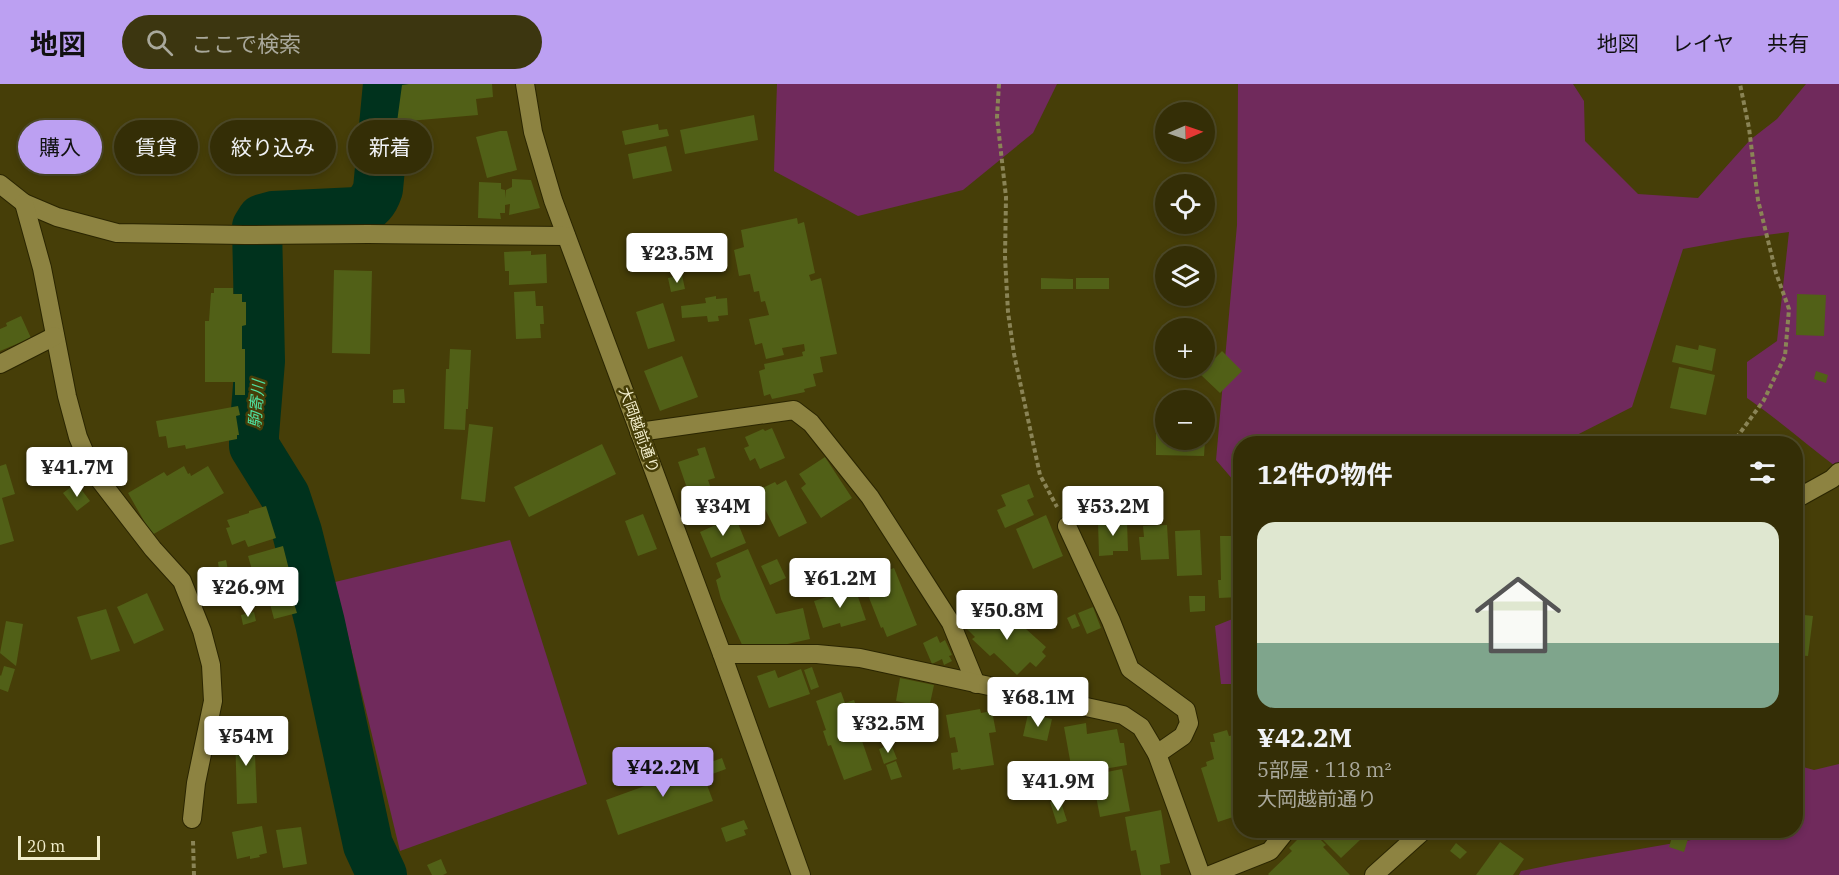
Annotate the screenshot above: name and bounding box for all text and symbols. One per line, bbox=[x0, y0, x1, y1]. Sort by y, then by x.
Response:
search box bbox=[122, 15, 542, 69]
text: 地図 bbox=[30, 25, 86, 62]
icon: search bbox=[143, 26, 176, 59]
text: ここで検索 bbox=[191, 29, 301, 58]
text: 地図 bbox=[1597, 29, 1639, 57]
text: レイヤ bbox=[1672, 29, 1734, 57]
text: 共有 bbox=[1767, 29, 1809, 57]
north arrow bbox=[1155, 102, 1215, 162]
map controls bbox=[1155, 102, 1215, 450]
chip: 購入 bbox=[18, 120, 102, 174]
chip: 賃貸 bbox=[114, 120, 198, 174]
chip: 絞り込み bbox=[210, 120, 336, 174]
chip: 新着 bbox=[348, 120, 432, 174]
button: locate bbox=[1155, 174, 1215, 234]
pin: ¥23.5M bbox=[628, 233, 726, 284]
text: ¥23.5M bbox=[640, 239, 714, 266]
button: layers bbox=[1155, 246, 1215, 306]
button: + bbox=[1155, 318, 1215, 378]
water label: 駒寄川 bbox=[244, 377, 268, 429]
street label: 大岡越前通り bbox=[615, 384, 664, 475]
button: − bbox=[1155, 390, 1215, 450]
pin: ¥41.7M bbox=[28, 447, 126, 498]
text: ¥41.7M bbox=[40, 453, 114, 480]
icon: filters bbox=[1746, 456, 1779, 489]
text: 12件の物件 bbox=[1257, 457, 1392, 491]
pin: ¥34M bbox=[687, 486, 759, 537]
pin: ¥53.2M bbox=[1064, 486, 1162, 537]
text: ¥34M bbox=[695, 492, 751, 519]
text: ¥53.2M bbox=[1076, 492, 1150, 519]
pin: ¥61.2M bbox=[791, 558, 889, 609]
icon: home bbox=[1464, 561, 1572, 669]
text: ¥61.2M bbox=[803, 564, 877, 591]
pin: ¥26.9M bbox=[199, 567, 297, 618]
text: ¥26.9M bbox=[211, 573, 285, 600]
pin: ¥50.8M bbox=[958, 590, 1056, 641]
text: ¥50.8M bbox=[970, 596, 1044, 623]
pin: ¥68.1M bbox=[989, 677, 1087, 728]
text: ¥68.1M bbox=[1001, 683, 1075, 710]
pin: ¥32.5M bbox=[839, 703, 937, 754]
text: ¥32.5M bbox=[851, 709, 925, 736]
pin: ¥54M bbox=[210, 716, 282, 767]
text: ¥42.2M bbox=[1257, 720, 1352, 754]
text: ¥54M bbox=[218, 722, 274, 749]
pin: ¥42.2M bbox=[614, 747, 712, 798]
text: ¥42.2M bbox=[626, 753, 700, 780]
text: 5部屋 · 118 m² bbox=[1257, 756, 1391, 783]
pin: ¥41.9M bbox=[1009, 761, 1107, 812]
text: ¥41.9M bbox=[1021, 767, 1095, 794]
text: 大岡越前通り bbox=[1257, 785, 1377, 812]
scale bar bbox=[18, 833, 100, 860]
text: 20 m bbox=[27, 836, 65, 856]

